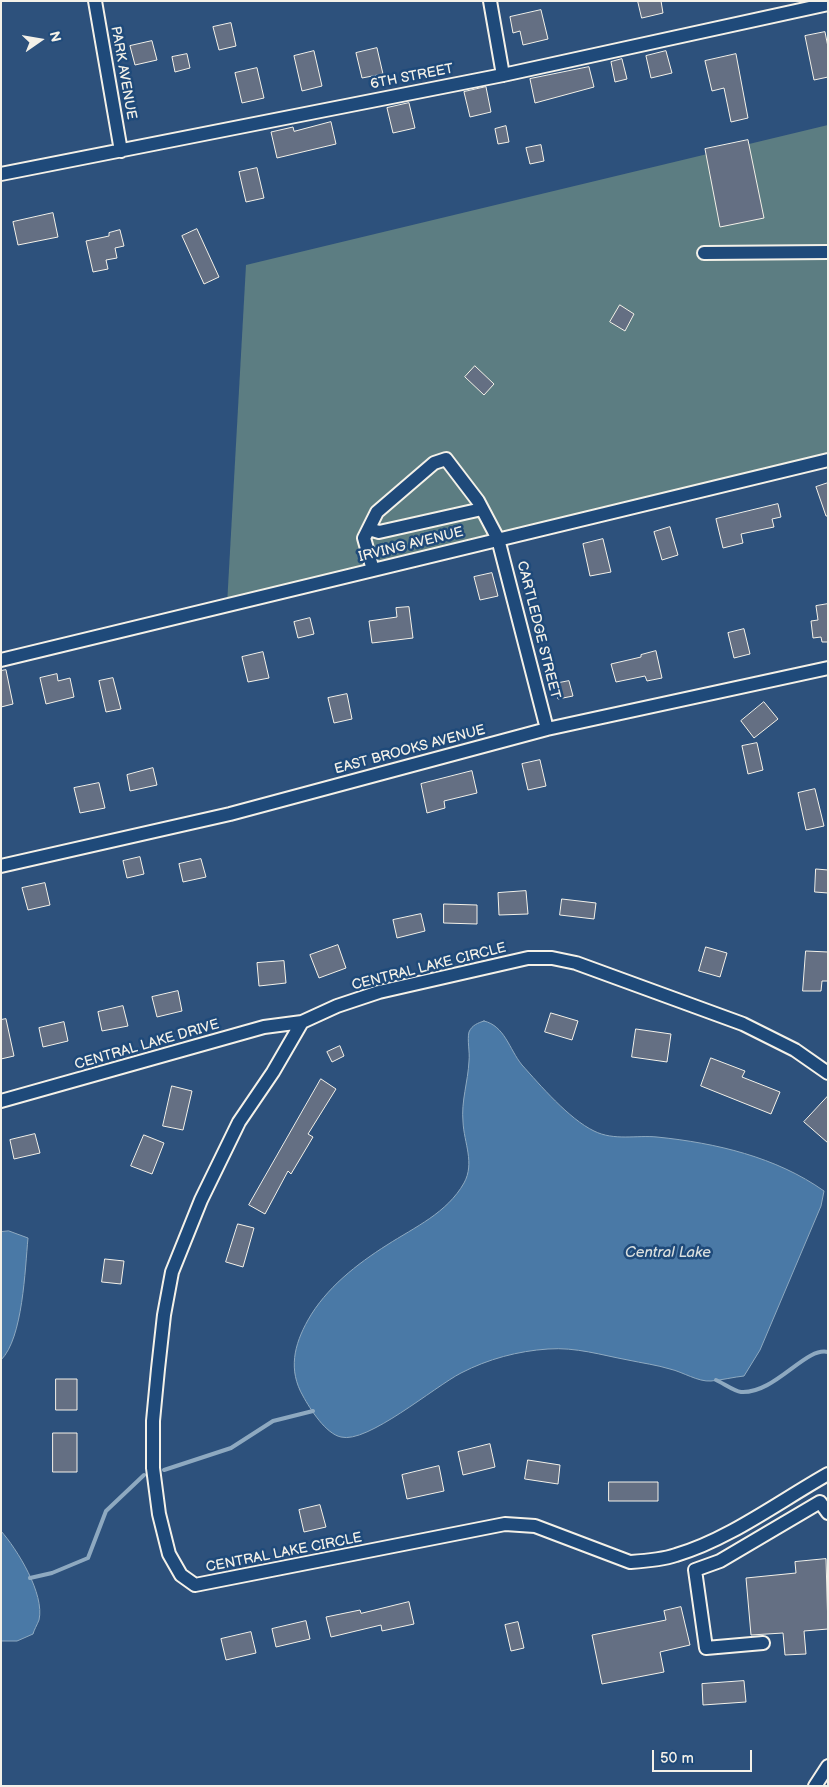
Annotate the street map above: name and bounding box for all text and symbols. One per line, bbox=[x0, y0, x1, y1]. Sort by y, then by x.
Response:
north arrow bbox=[15, 15, 65, 65]
street label: PARK AVENUE bbox=[107, 25, 139, 121]
text: N bbox=[46, 29, 65, 44]
street label: 6TH STREET bbox=[369, 61, 455, 93]
street label: IRVING AVENUE bbox=[357, 524, 465, 566]
street label: CARTLEDGE STREET bbox=[513, 559, 563, 701]
street label: EAST BROOKS AVENUE bbox=[333, 722, 487, 778]
street label: CENTRAL LAKE CIRCLE bbox=[350, 940, 508, 994]
street label: CENTRAL LAKE DRIVE bbox=[73, 1016, 221, 1074]
water label: Central Lake bbox=[625, 1244, 711, 1262]
street label: CENTRAL LAKE CIRCLE bbox=[205, 1530, 363, 1576]
scale bar bbox=[654, 1740, 754, 1772]
text: 50 m bbox=[660, 1749, 694, 1768]

